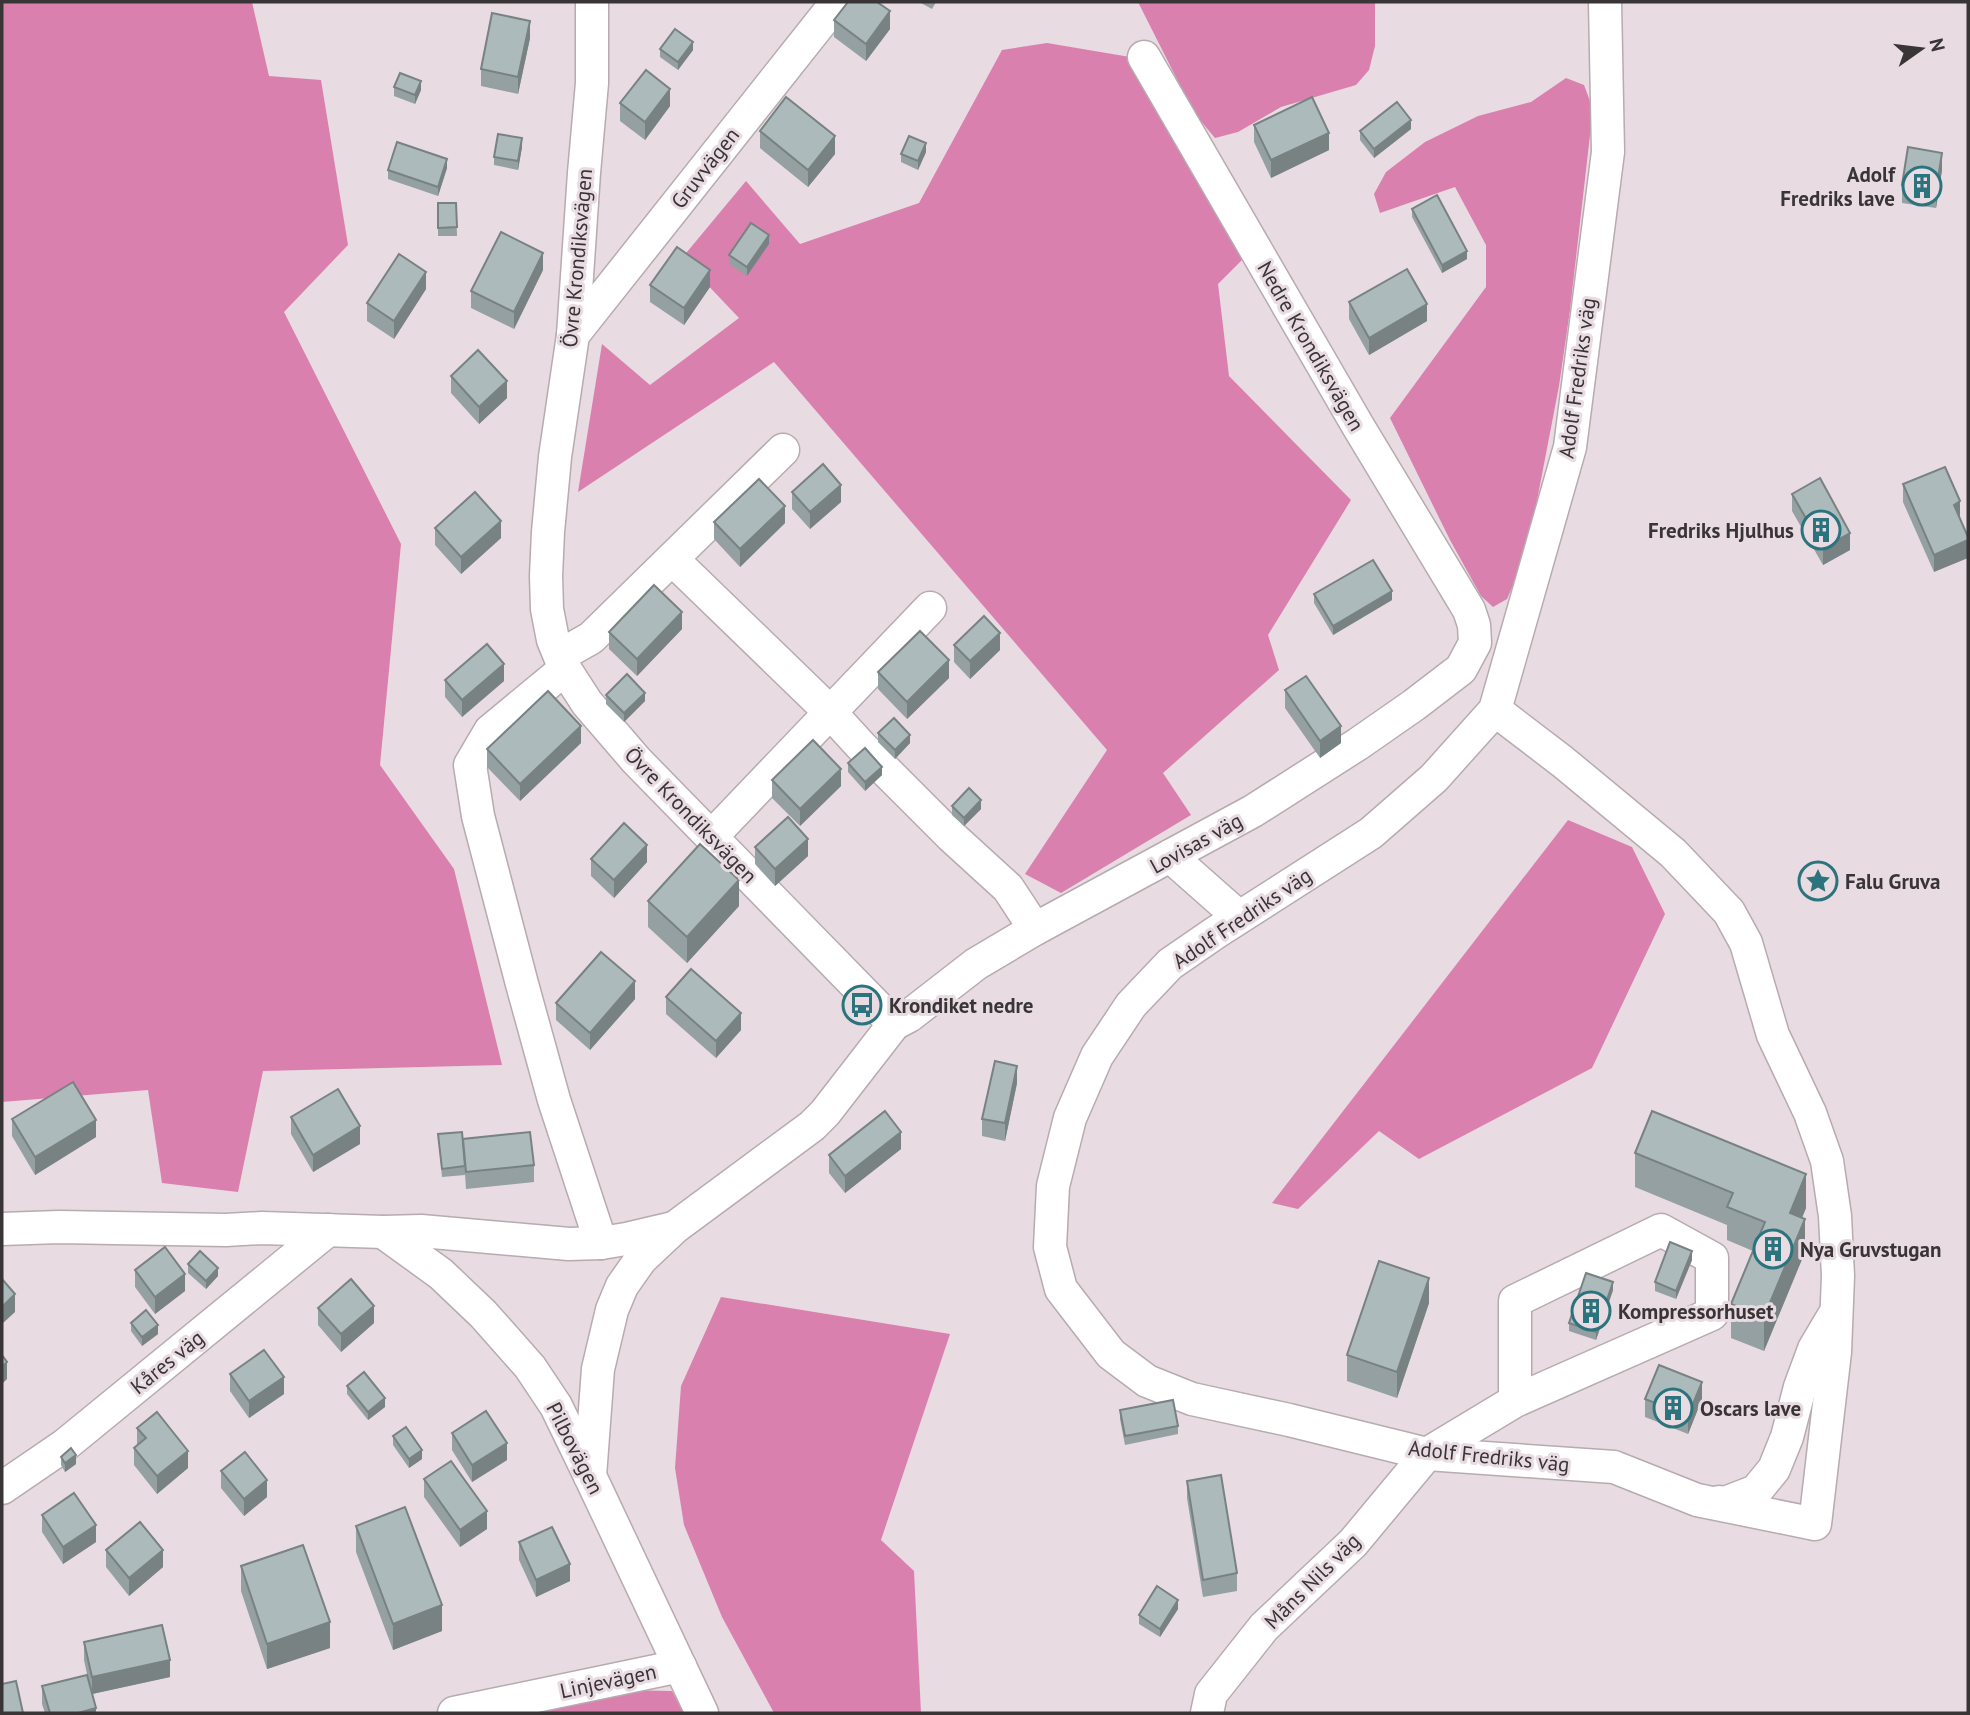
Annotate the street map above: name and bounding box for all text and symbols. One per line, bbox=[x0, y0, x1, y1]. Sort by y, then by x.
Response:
north arrow bbox=[1886, 14, 1956, 84]
text: N bbox=[1924, 36, 1951, 54]
street label: Gruvvägen bbox=[665, 122, 745, 214]
place label: Adolf Fredriks lave bbox=[1780, 161, 1896, 212]
building icon: Adolf Fredriks lave bbox=[1901, 165, 1943, 207]
street label: Övre Krondiksvägen bbox=[556, 167, 598, 349]
street label: Nedre Krondiksvägen bbox=[1251, 256, 1371, 436]
street label: Adolf Fredriks väg bbox=[1552, 296, 1602, 460]
building icon: Fredriks Hjulhus bbox=[1800, 509, 1842, 551]
place label: Fredriks Hjulhus bbox=[1648, 517, 1794, 544]
street label: Övre Krondiksvägen bbox=[619, 741, 763, 889]
street label: Lovisas väg bbox=[1145, 807, 1247, 879]
place icon: Falu Gruva bbox=[1797, 860, 1839, 902]
street label: Adolf Fredriks väg bbox=[1167, 862, 1317, 974]
place label: Falu Gruva bbox=[1845, 868, 1941, 895]
bus stop icon: Krondiket nedre bbox=[841, 984, 883, 1026]
place label: Krondiket nedre bbox=[889, 992, 1034, 1019]
building icon: Nya Gruvstugan bbox=[1752, 1228, 1794, 1270]
place label: Nya Gruvstugan bbox=[1800, 1236, 1941, 1263]
building icon: Kompressorhuset bbox=[1570, 1290, 1612, 1332]
place label: Kompressorhuset bbox=[1618, 1298, 1774, 1325]
street label: Kåres väg bbox=[125, 1324, 209, 1400]
building icon: Oscars lave bbox=[1652, 1387, 1694, 1429]
place label: Oscars lave bbox=[1700, 1395, 1801, 1422]
street label: Pilbovägen bbox=[540, 1397, 610, 1499]
street label: Adolf Fredriks väg bbox=[1407, 1434, 1571, 1478]
street label: Måns Nils väg bbox=[1258, 1527, 1366, 1635]
street label: Linjevägen bbox=[557, 1658, 659, 1704]

